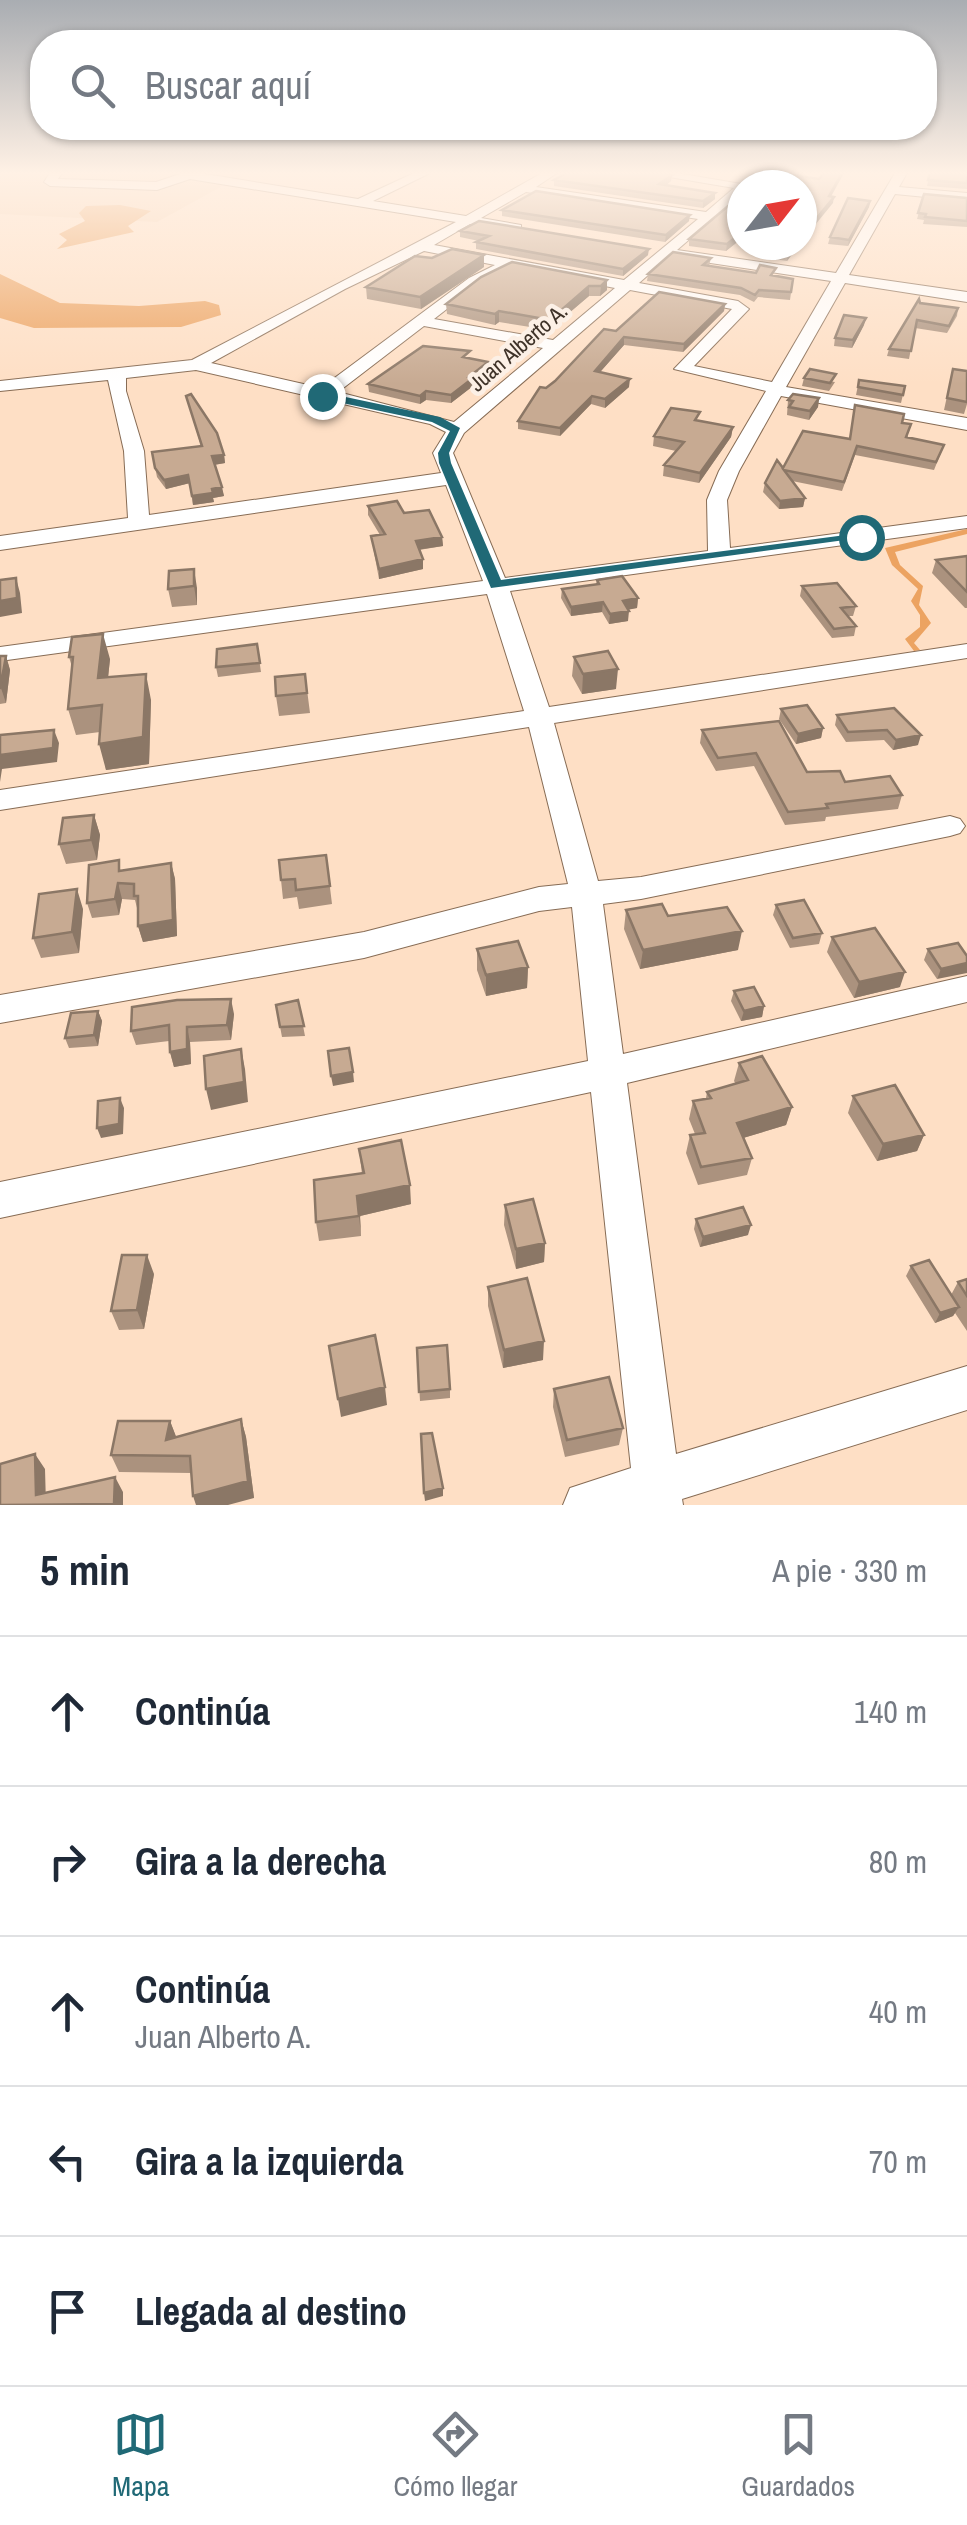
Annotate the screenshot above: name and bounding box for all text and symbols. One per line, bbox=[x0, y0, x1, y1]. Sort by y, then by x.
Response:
search box bbox=[30, 30, 937, 140]
icon: search bbox=[65, 58, 120, 113]
text: Buscar aquí bbox=[145, 60, 311, 111]
north arrow bbox=[727, 170, 817, 260]
street label: Juan Alberto A. bbox=[462, 296, 574, 398]
route end bbox=[300, 374, 346, 420]
route start bbox=[839, 515, 885, 561]
text: 5 min bbox=[40, 1542, 130, 1598]
text: A pie · 330 m bbox=[772, 1549, 927, 1592]
icon: ahead bbox=[40, 1684, 95, 1739]
text: Continúa bbox=[135, 1686, 270, 1737]
text: 140 m bbox=[854, 1690, 927, 1733]
icon: right bbox=[40, 1834, 95, 1889]
text: Gira a la derecha bbox=[135, 1836, 386, 1887]
text: 80 m bbox=[869, 1840, 927, 1883]
text: Continúa bbox=[135, 1964, 270, 2015]
icon: ahead bbox=[40, 1984, 95, 2039]
text: 40 m bbox=[869, 1990, 927, 2033]
text: Juan Alberto A. bbox=[135, 2015, 312, 2058]
icon: left bbox=[40, 2134, 95, 2189]
text: Gira a la izquierda bbox=[135, 2136, 403, 2187]
text: 70 m bbox=[869, 2140, 927, 2183]
icon: arrive bbox=[40, 2284, 95, 2339]
text: Llegada al destino bbox=[135, 2286, 407, 2337]
tab: Mapa bbox=[112, 2407, 169, 2505]
tab: Cómo llegar bbox=[394, 2407, 517, 2505]
tab: Guardados bbox=[741, 2407, 855, 2505]

